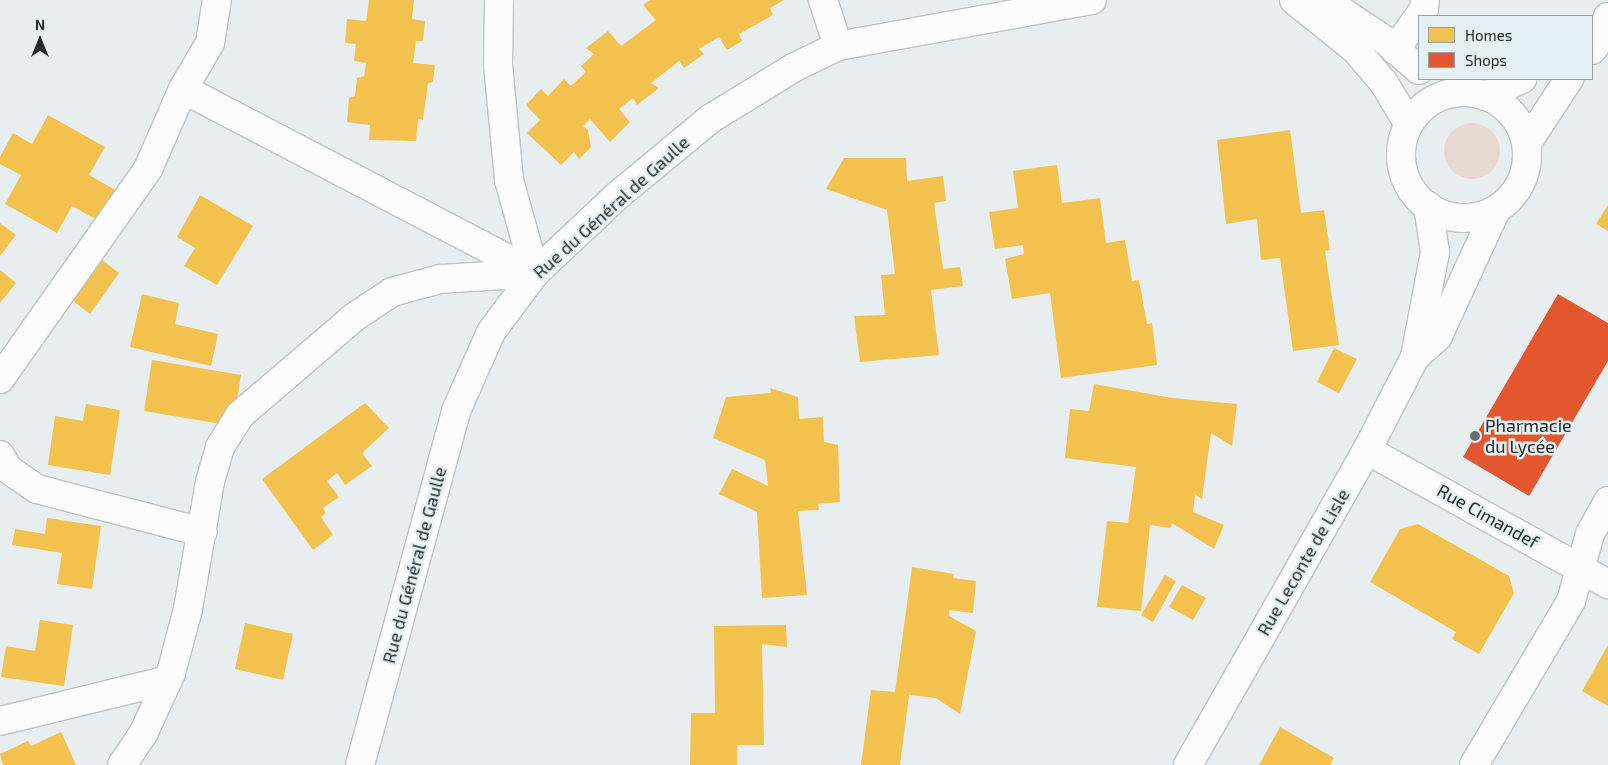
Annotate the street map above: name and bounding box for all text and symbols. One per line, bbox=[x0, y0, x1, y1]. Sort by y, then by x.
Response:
north arrow bbox=[15, 15, 65, 65]
legend bbox=[1418, 15, 1593, 80]
text: N bbox=[35, 16, 45, 33]
text: Homes bbox=[1465, 26, 1512, 44]
text: Shops bbox=[1465, 51, 1507, 69]
street label: Rue du Général de Gaulle bbox=[528, 131, 694, 283]
place label: Pharmacie du Lycée bbox=[1485, 415, 1572, 458]
marker: Pharmacie du Lycée bbox=[1469, 430, 1481, 442]
street label: Rue du Général de Gaulle bbox=[377, 464, 451, 666]
street label: Rue Cimandef bbox=[1433, 479, 1543, 553]
street label: Rue Leconte de Lisle bbox=[1252, 485, 1354, 639]

